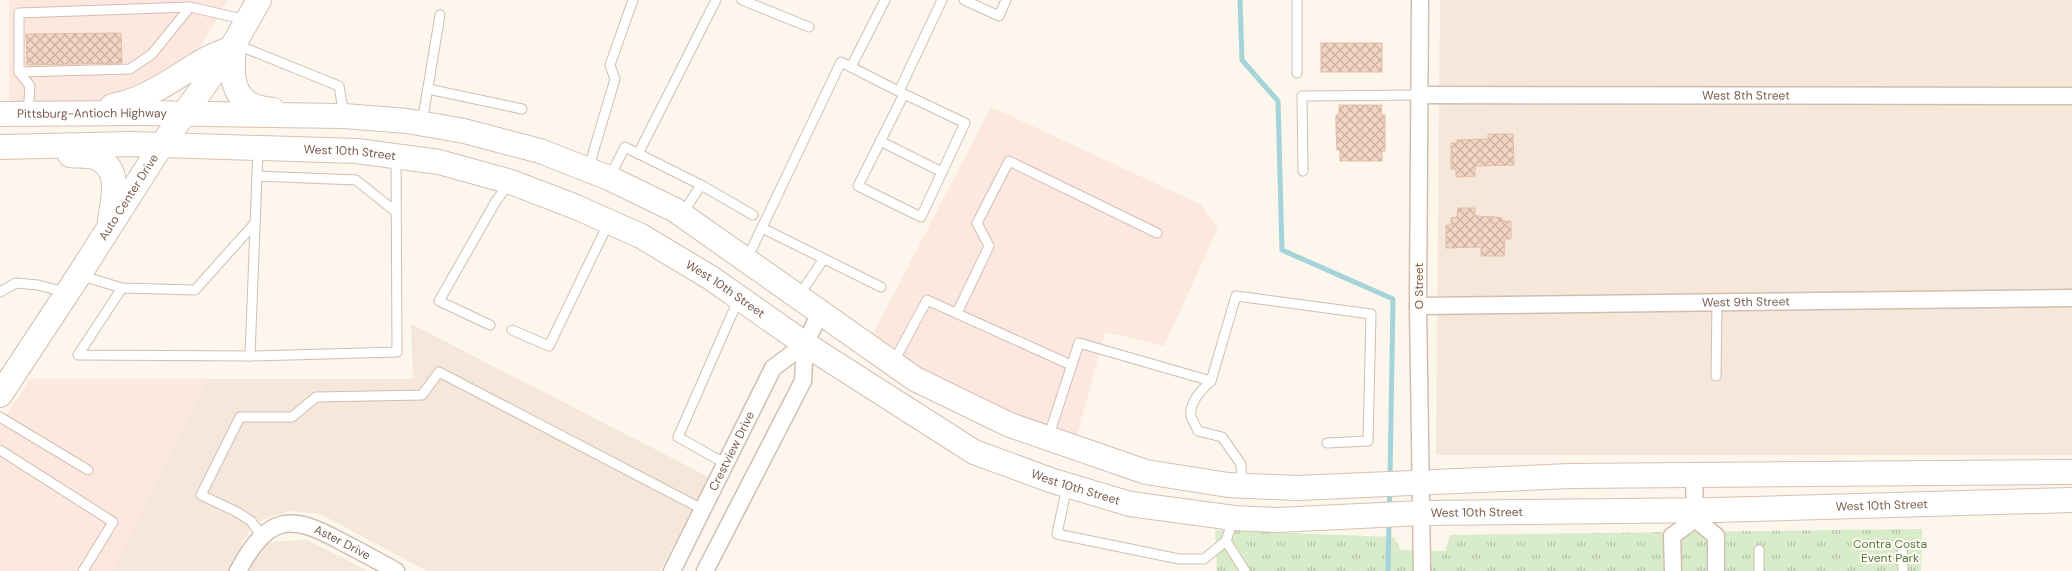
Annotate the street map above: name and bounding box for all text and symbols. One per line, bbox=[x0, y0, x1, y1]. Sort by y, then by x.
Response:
street label: West 8th Street bbox=[1702, 87, 1790, 104]
street label: Pittsburg-Antioch Highway bbox=[17, 105, 167, 122]
street label: West 10th Street bbox=[303, 141, 397, 164]
street label: Auto Center Drive bbox=[95, 151, 162, 243]
street label: West 10th Street bbox=[683, 257, 768, 322]
street label: O Street bbox=[1411, 262, 1427, 309]
street label: West 9th Street bbox=[1702, 293, 1790, 311]
street label: Crestview Drive bbox=[705, 408, 758, 493]
street label: West 10th Street bbox=[1029, 466, 1122, 509]
street label: West 10th Street bbox=[1835, 496, 1928, 515]
street label: West 10th Street bbox=[1431, 504, 1523, 521]
street label: Aster Drive bbox=[312, 521, 373, 563]
park label: Contra Costa Event Park bbox=[1853, 536, 1927, 566]

